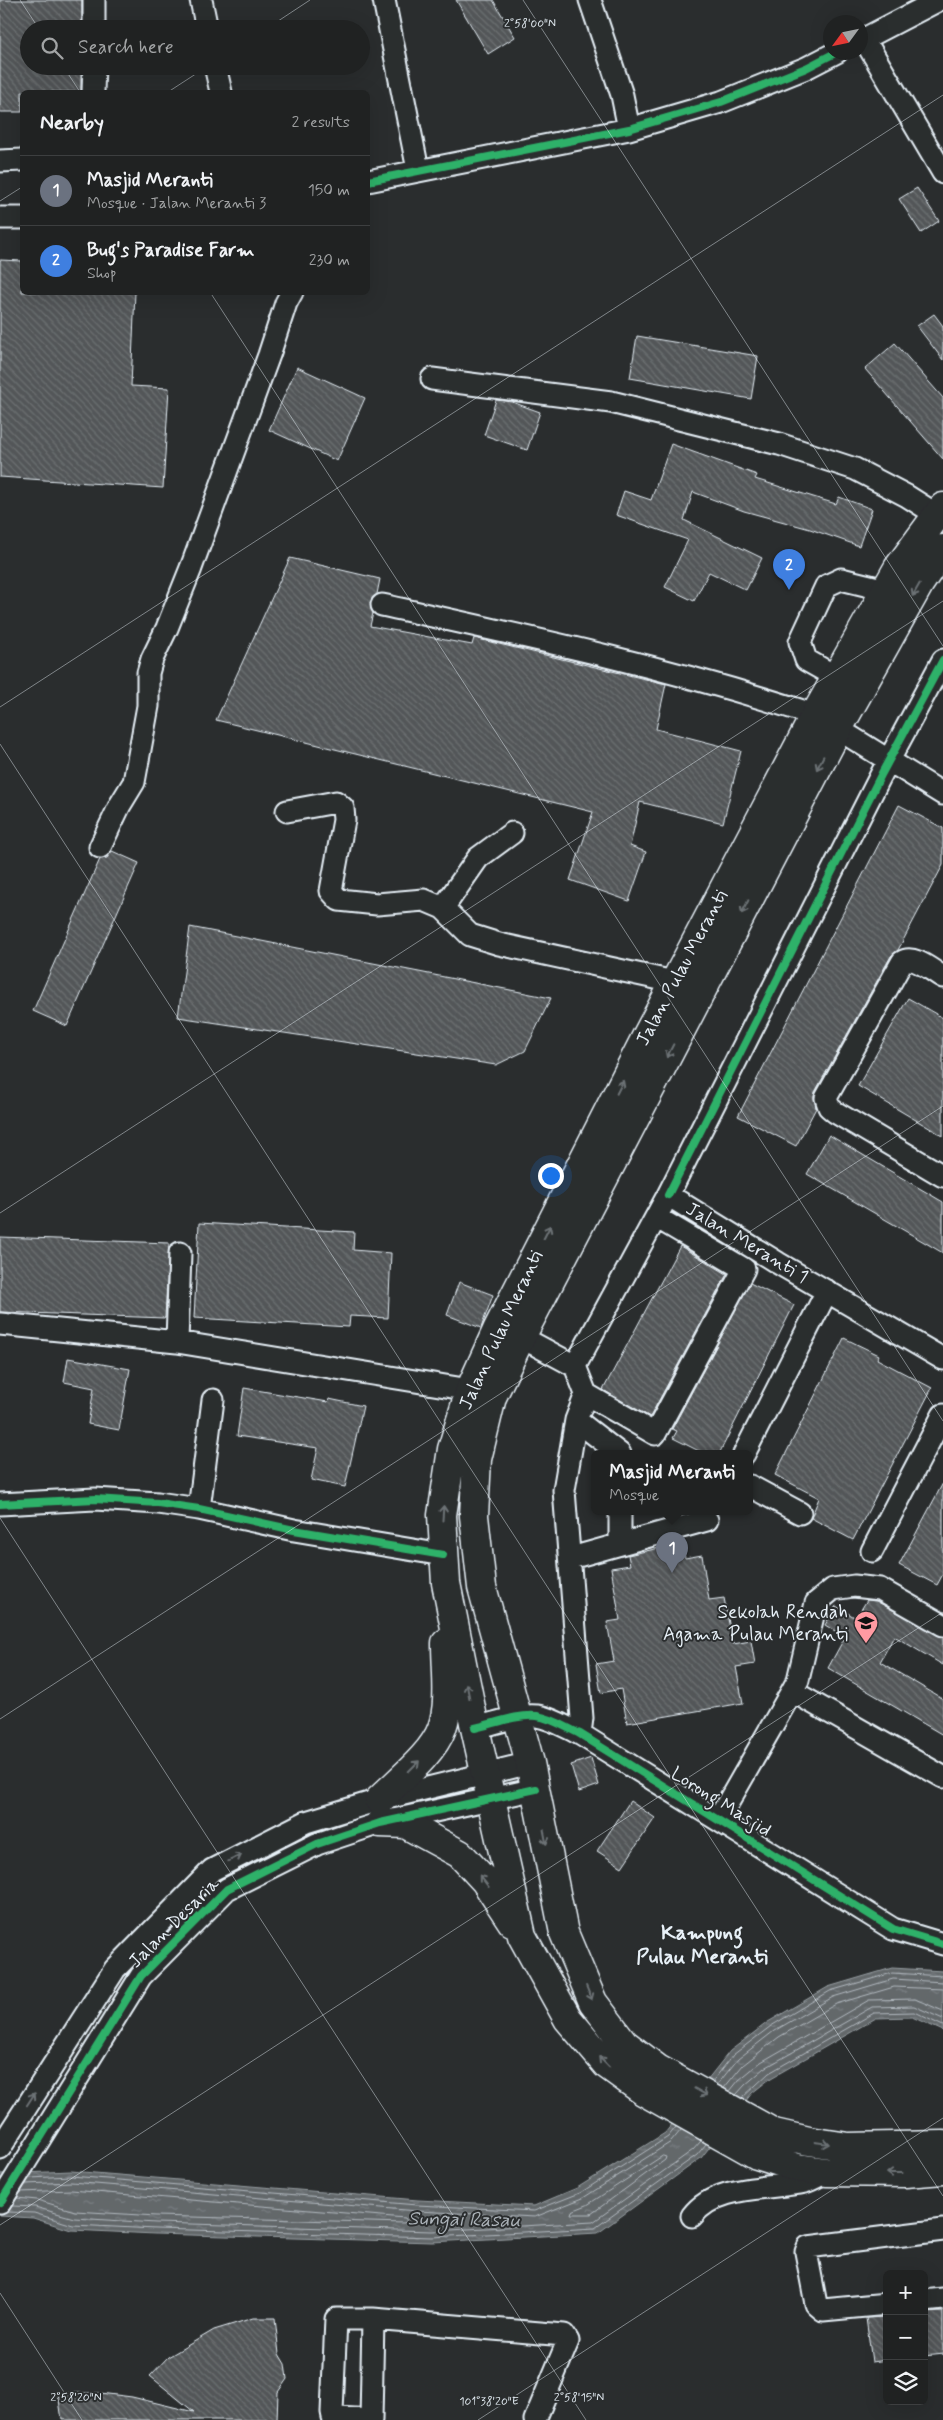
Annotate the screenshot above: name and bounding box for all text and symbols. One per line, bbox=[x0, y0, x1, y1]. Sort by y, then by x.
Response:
north arrow bbox=[823, 15, 868, 60]
text: 2°58'00"N bbox=[504, 16, 556, 32]
search box bbox=[20, 20, 370, 75]
icon: search bbox=[38, 34, 66, 62]
text: Search here bbox=[78, 35, 174, 60]
text: Nearby bbox=[40, 109, 104, 137]
text: 2 results bbox=[292, 112, 350, 133]
text: Masjid Meranti bbox=[87, 168, 213, 193]
text: 1 bbox=[52, 180, 60, 201]
text: 150 m bbox=[308, 180, 350, 201]
text: Mosque · Jalan Meranti 3 bbox=[87, 193, 266, 214]
text: Bug's Paradise Farm bbox=[87, 238, 254, 263]
text: 2 bbox=[52, 250, 60, 271]
text: 230 m bbox=[309, 250, 350, 271]
text: Shop bbox=[87, 263, 116, 284]
pin: 2 bbox=[773, 549, 805, 590]
one-way arrow bbox=[911, 583, 921, 597]
one-way arrow bbox=[815, 755, 825, 770]
street label: Jalan Pulau Meranti bbox=[630, 886, 734, 1050]
one-way arrow bbox=[740, 899, 749, 914]
one-way arrow bbox=[665, 1043, 674, 1058]
one-way arrow bbox=[616, 1080, 625, 1095]
your location bbox=[538, 1163, 564, 1189]
street label: Jalan Meranti 1 bbox=[681, 1197, 813, 1289]
one-way arrow bbox=[543, 1225, 552, 1240]
street label: Jalan Pulau Meranti bbox=[453, 1246, 549, 1414]
popup bbox=[591, 1450, 753, 1515]
text: Masjid Meranti bbox=[609, 1460, 735, 1485]
text: Mosque bbox=[609, 1485, 659, 1506]
one-way arrow bbox=[438, 1506, 448, 1522]
pin: 1 bbox=[656, 1532, 688, 1573]
place label: Sekolah Rendah Agama Pulau Meranti bbox=[663, 1600, 848, 1648]
school or university icon: Sekolah Rendah Agama Pulau Meranti bbox=[853, 1610, 879, 1644]
one-way arrow bbox=[462, 1683, 472, 1699]
one-way arrow bbox=[408, 1759, 420, 1772]
street label: Lorong Masjid bbox=[664, 1761, 776, 1845]
one-way arrow bbox=[541, 1829, 550, 1845]
one-way arrow bbox=[228, 1853, 243, 1863]
street label: Jalan Desaria bbox=[123, 1872, 225, 1974]
one-way arrow bbox=[479, 1875, 490, 1888]
district label: Kampung Pulau Meranti bbox=[636, 1919, 768, 1971]
one-way arrow bbox=[584, 1985, 594, 2000]
one-way arrow bbox=[598, 2056, 610, 2068]
one-way arrow bbox=[693, 2088, 708, 2098]
one-way arrow bbox=[26, 2093, 36, 2107]
one-way arrow bbox=[813, 2138, 829, 2148]
one-way arrow bbox=[887, 2168, 903, 2178]
water label: Sungai Rasau bbox=[407, 2206, 521, 2236]
map controls bbox=[883, 2270, 928, 2405]
button: + bbox=[883, 2270, 928, 2315]
button: − bbox=[883, 2315, 928, 2360]
button: layers bbox=[883, 2360, 928, 2405]
text: 2°58'20"N bbox=[50, 2390, 102, 2406]
text: 2°58'15"N bbox=[554, 2390, 604, 2406]
text: 101°38'20"E bbox=[459, 2394, 519, 2410]

